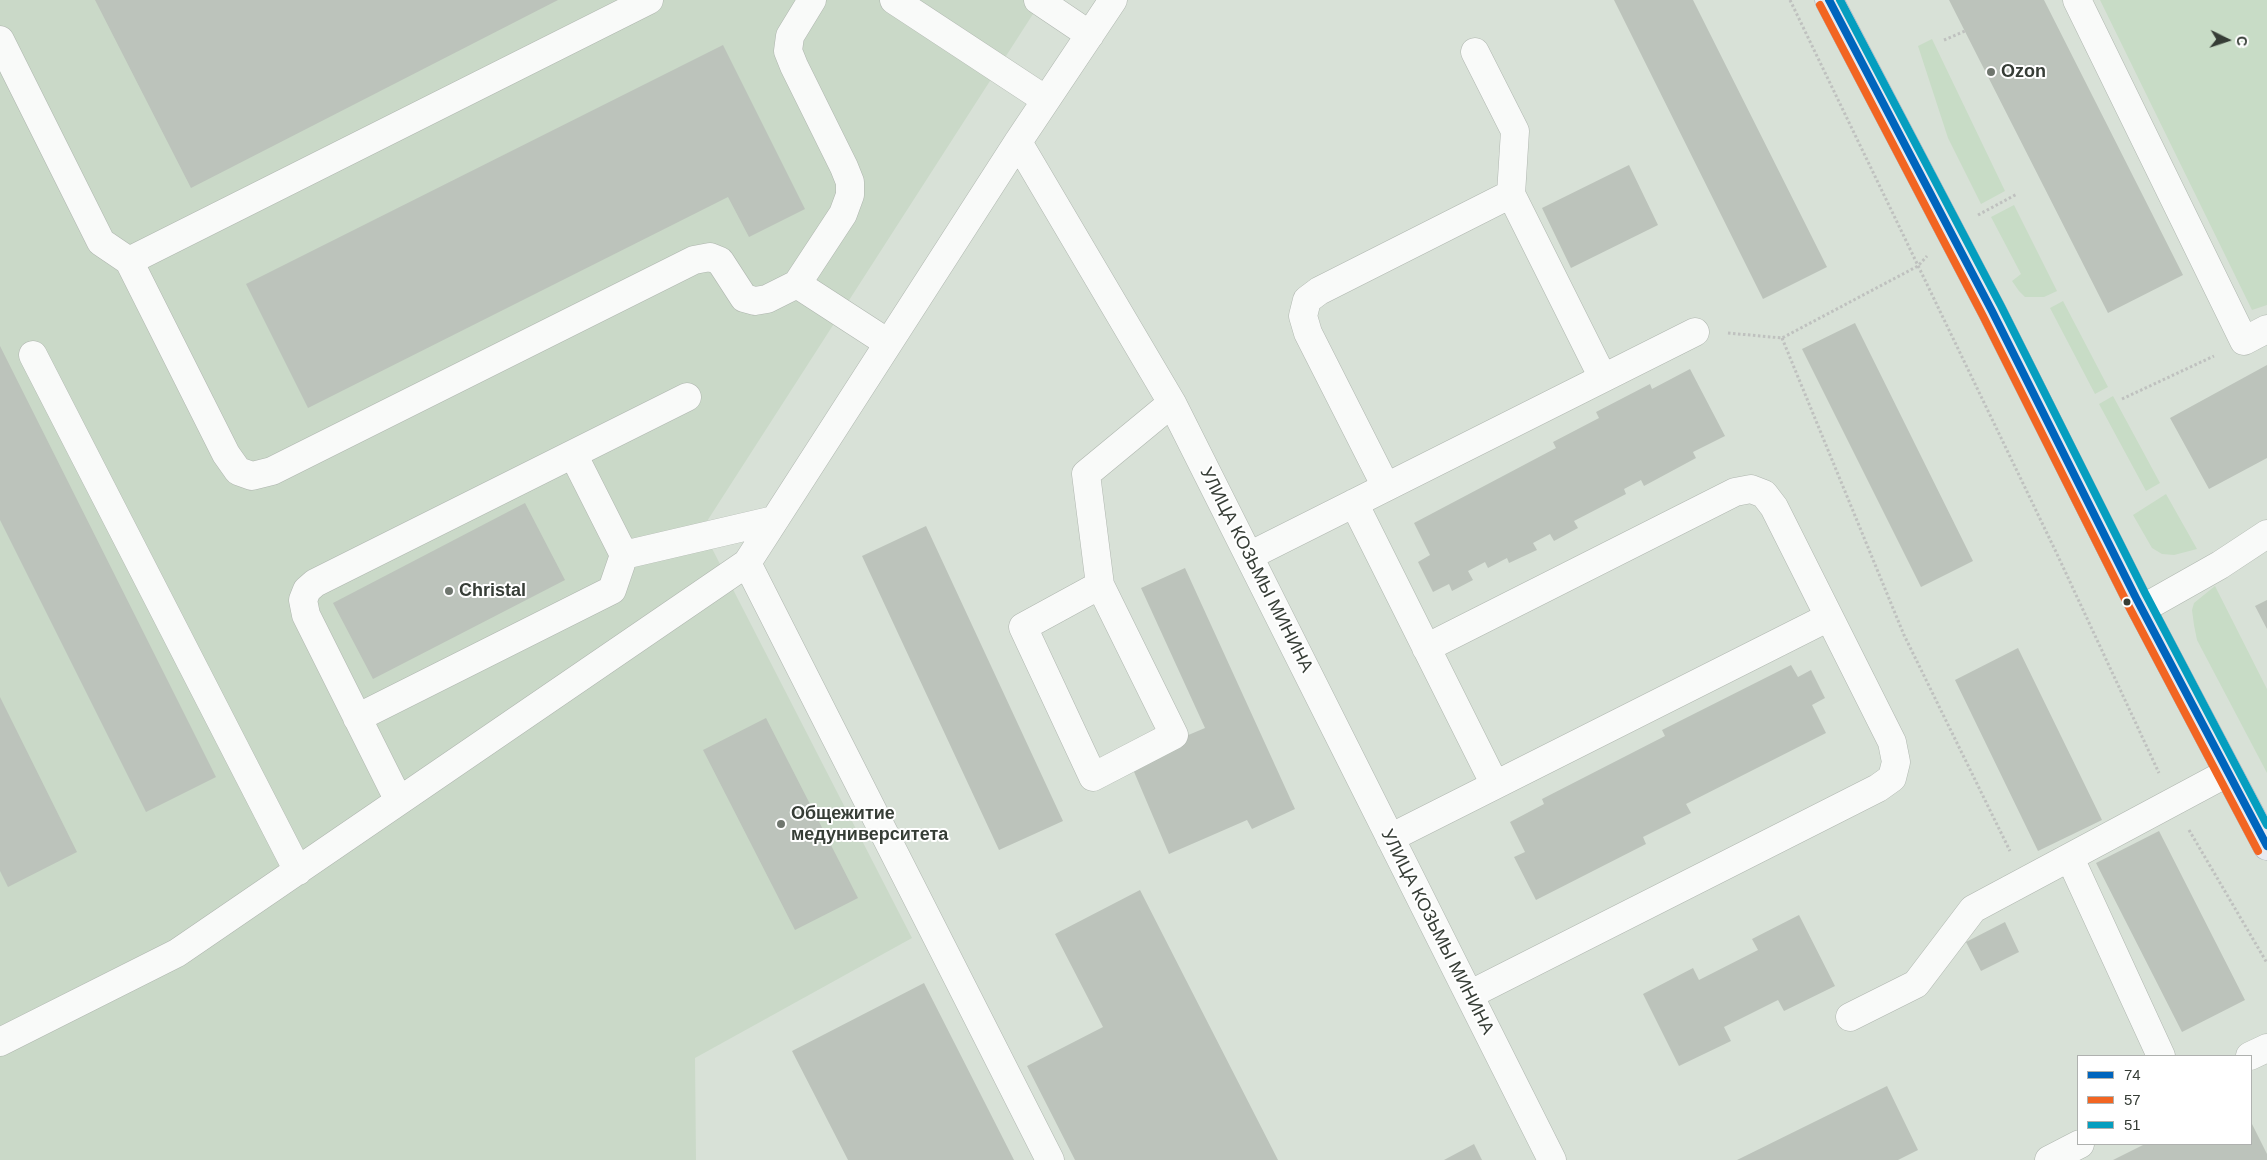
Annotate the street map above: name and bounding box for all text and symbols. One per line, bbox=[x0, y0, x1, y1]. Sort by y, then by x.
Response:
north arrow bbox=[2202, 15, 2252, 65]
text: С bbox=[2234, 35, 2250, 47]
place label: Ozon bbox=[2001, 61, 2046, 83]
marker: Ozon bbox=[1985, 66, 1997, 78]
street label: УЛИЦА КОЗЬМЫ МИНИНА bbox=[1195, 464, 1317, 676]
place label: Christal bbox=[459, 580, 526, 602]
marker: Christal bbox=[443, 585, 455, 597]
unlabelled marker bbox=[2122, 597, 2132, 607]
place label: Общежитие медуниверситета bbox=[791, 803, 948, 846]
marker: Общежитие медуниверситета bbox=[775, 818, 787, 830]
street label: УЛИЦА КОЗЬМЫ МИНИНА bbox=[1376, 826, 1498, 1038]
legend bbox=[2077, 1055, 2252, 1145]
text: 74 bbox=[2124, 1066, 2141, 1083]
text: 57 bbox=[2124, 1091, 2141, 1108]
text: 51 bbox=[2124, 1116, 2141, 1133]

